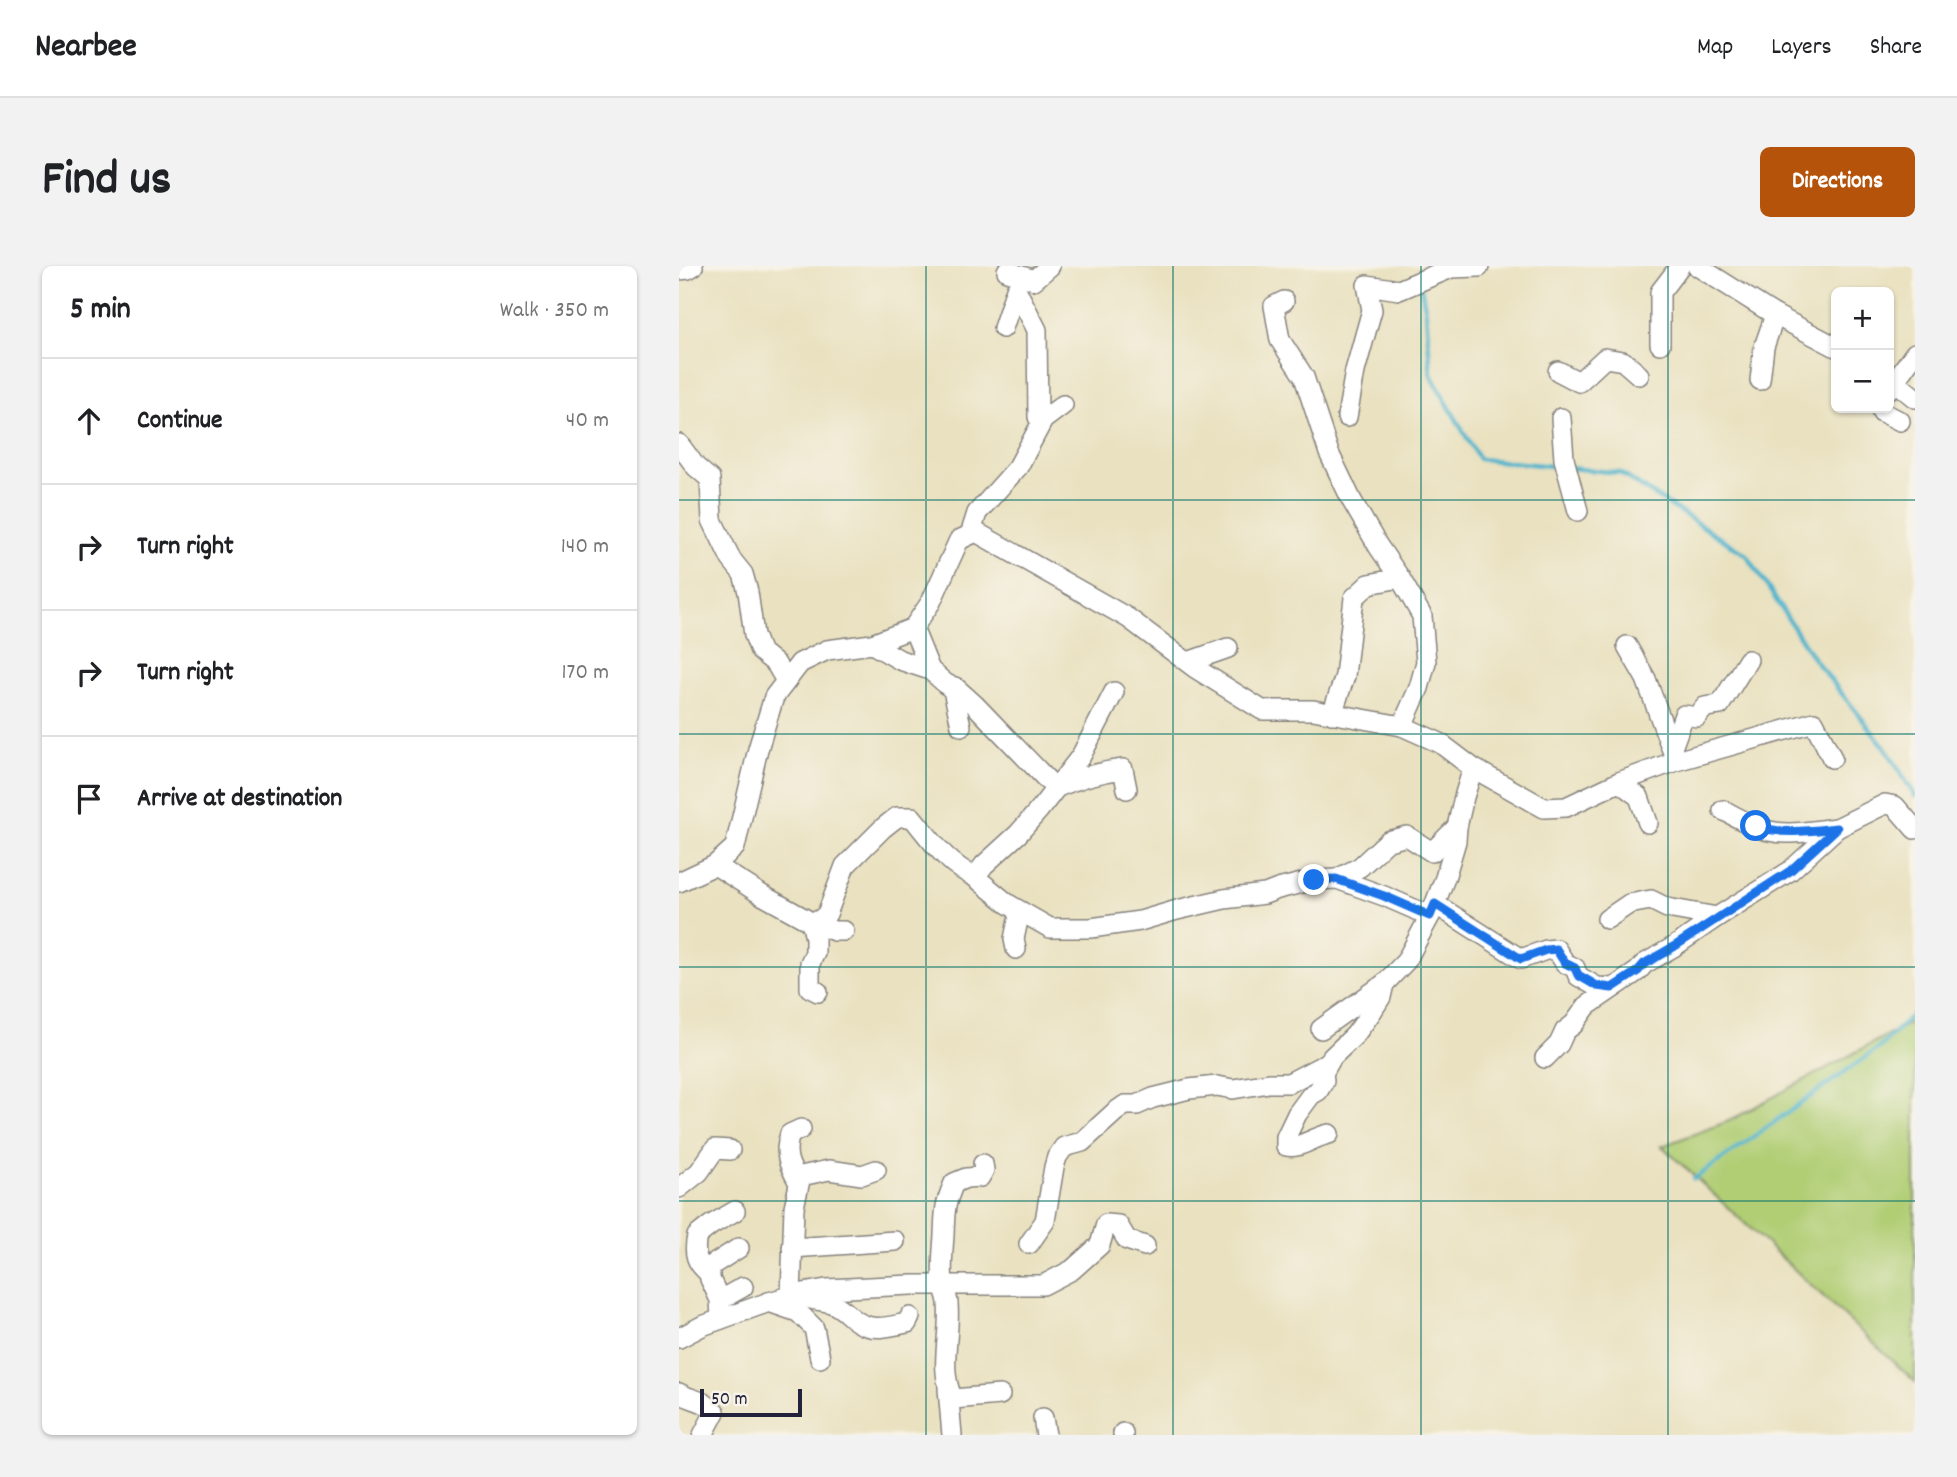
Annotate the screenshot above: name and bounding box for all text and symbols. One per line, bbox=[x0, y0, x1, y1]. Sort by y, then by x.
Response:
text: Nearbee bbox=[35, 25, 137, 72]
text: Map bbox=[1697, 31, 1733, 65]
text: Layers bbox=[1771, 31, 1832, 65]
text: Share bbox=[1870, 31, 1922, 65]
text: Find us bbox=[42, 147, 171, 217]
button: Directions bbox=[1760, 147, 1915, 217]
map controls bbox=[1831, 287, 1894, 413]
button: + bbox=[1831, 287, 1894, 350]
text: 5 min bbox=[70, 290, 131, 333]
text: Walk · 350 m bbox=[500, 295, 609, 328]
button: − bbox=[1831, 350, 1894, 413]
icon: ahead bbox=[70, 402, 108, 440]
text: Continue bbox=[137, 403, 222, 440]
text: 40 m bbox=[566, 405, 609, 438]
icon: right bbox=[70, 528, 108, 566]
text: Turn right bbox=[137, 529, 234, 566]
text: 140 m bbox=[561, 531, 609, 564]
icon: right bbox=[70, 654, 108, 692]
text: Turn right bbox=[137, 655, 234, 692]
text: 170 m bbox=[562, 657, 609, 690]
icon: arrive bbox=[70, 780, 108, 818]
text: Arrive at destination bbox=[137, 781, 342, 818]
route start bbox=[1740, 810, 1771, 841]
route end bbox=[1298, 864, 1329, 895]
scale bar bbox=[700, 1386, 801, 1418]
text: 50 m bbox=[711, 1387, 748, 1414]

